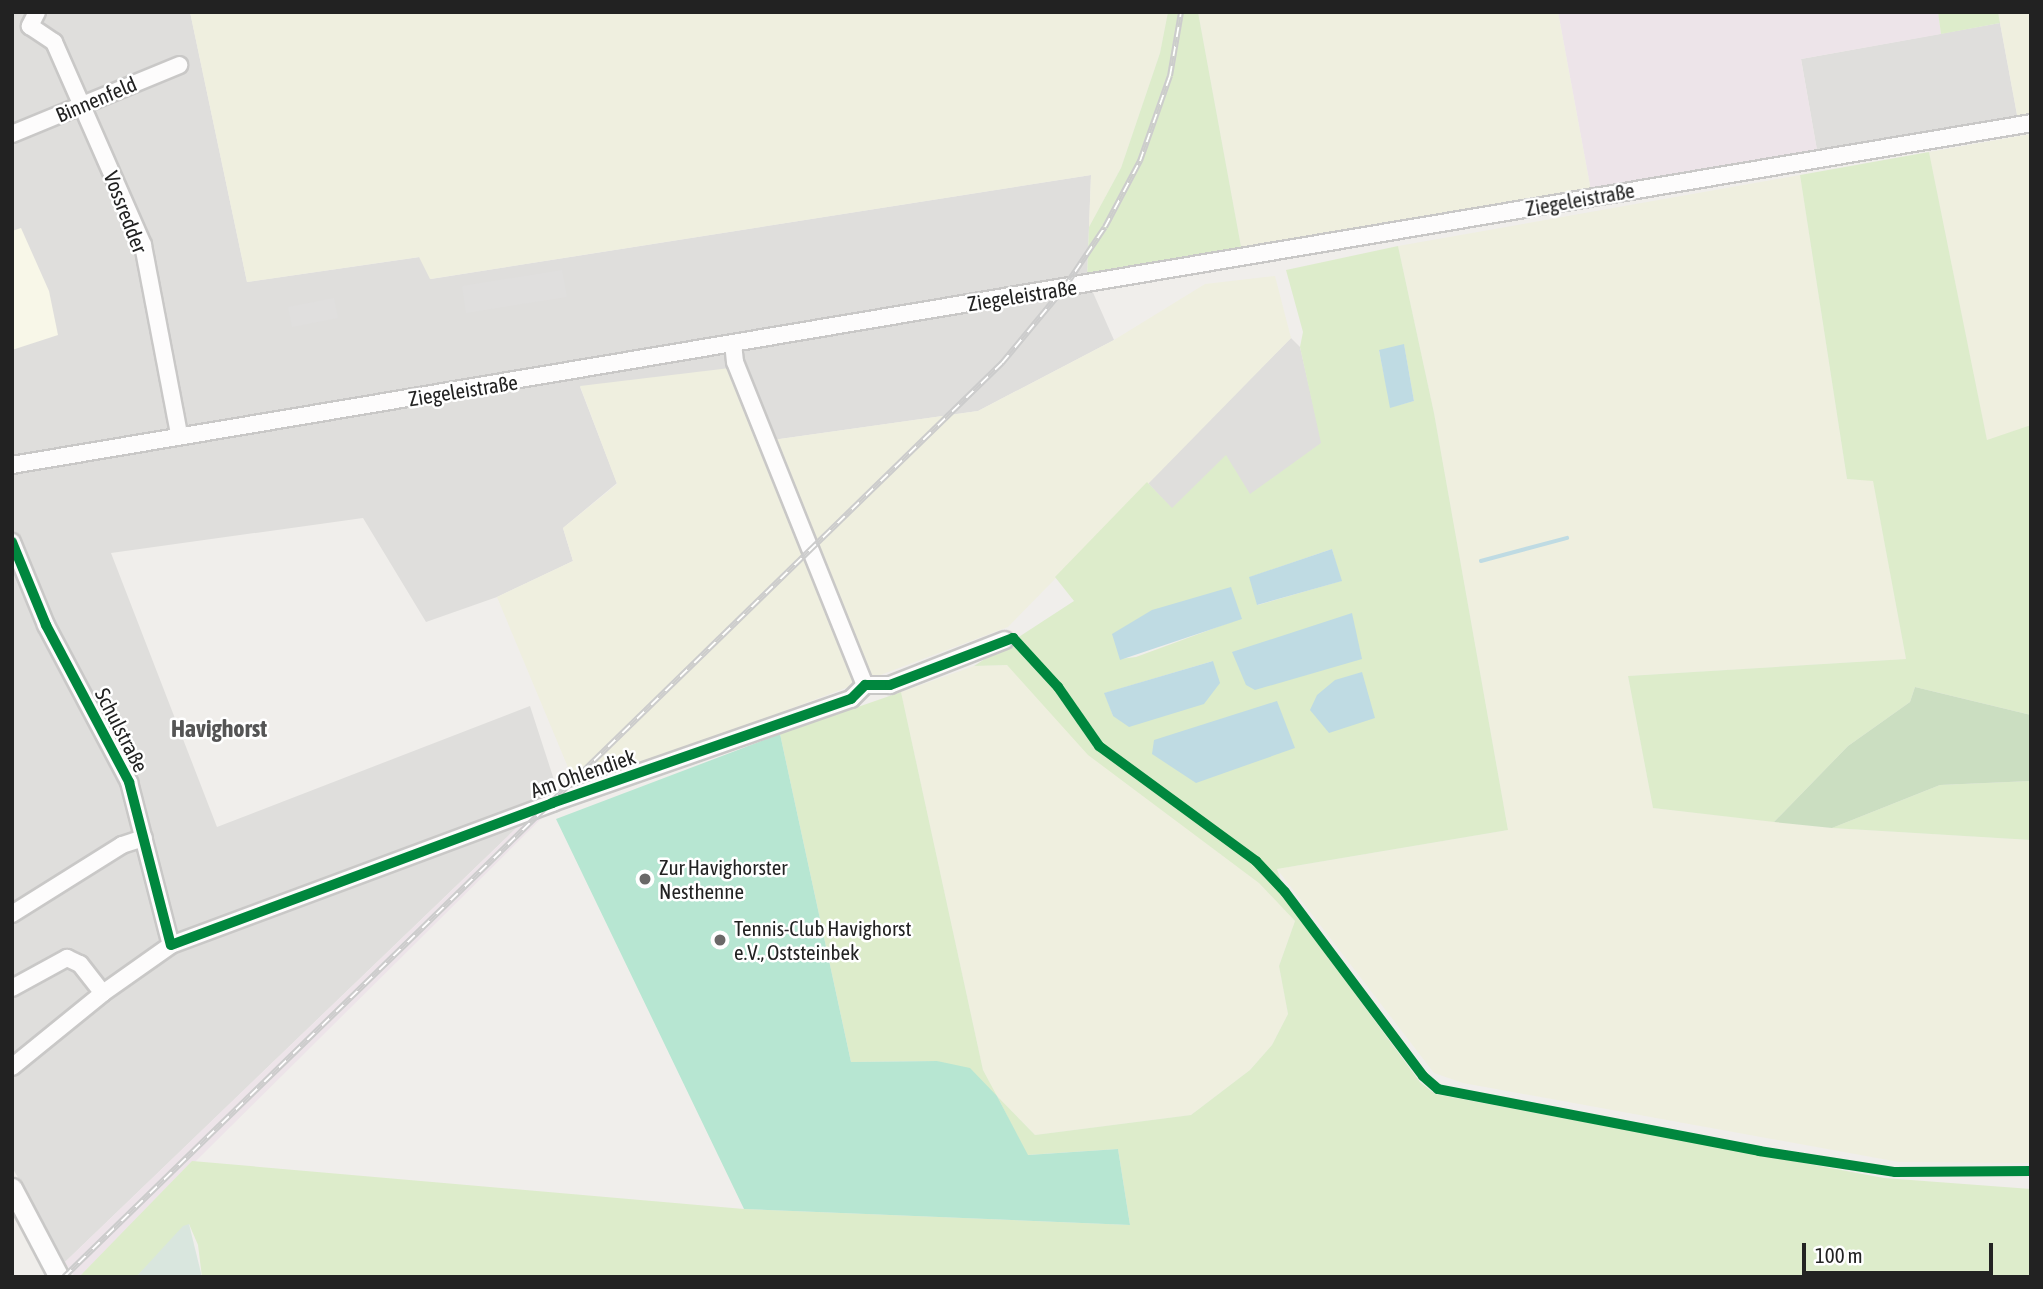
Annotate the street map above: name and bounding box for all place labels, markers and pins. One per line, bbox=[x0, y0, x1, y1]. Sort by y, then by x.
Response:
place label: Zur Havighorster Nesthenne bbox=[659, 854, 787, 904]
marker: Zur Havighorster Nesthenne bbox=[637, 871, 653, 887]
place label: Tennis-Club Havighorst e.V., Oststeinbek bbox=[734, 915, 912, 965]
marker: Tennis-Club Havighorst e.V., Oststeinbek bbox=[712, 932, 728, 948]

